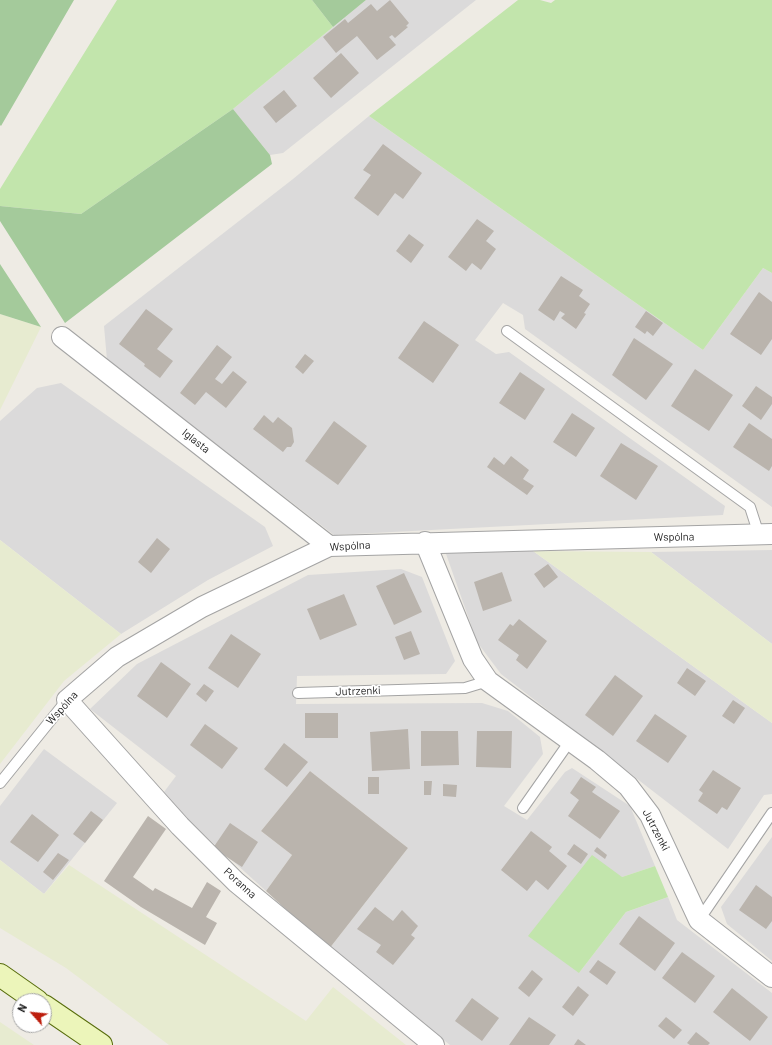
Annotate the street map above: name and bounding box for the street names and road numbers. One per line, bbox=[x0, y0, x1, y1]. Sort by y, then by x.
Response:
street label: Iglasta bbox=[179, 426, 213, 456]
street label: Wspólna bbox=[654, 530, 694, 544]
street label: Wspólna bbox=[329, 538, 371, 554]
street label: Jutrzenki bbox=[335, 684, 381, 698]
street label: Wspólna bbox=[43, 688, 81, 728]
street label: Jutrzenki bbox=[640, 807, 672, 853]
street label: Poranna bbox=[221, 865, 259, 901]

